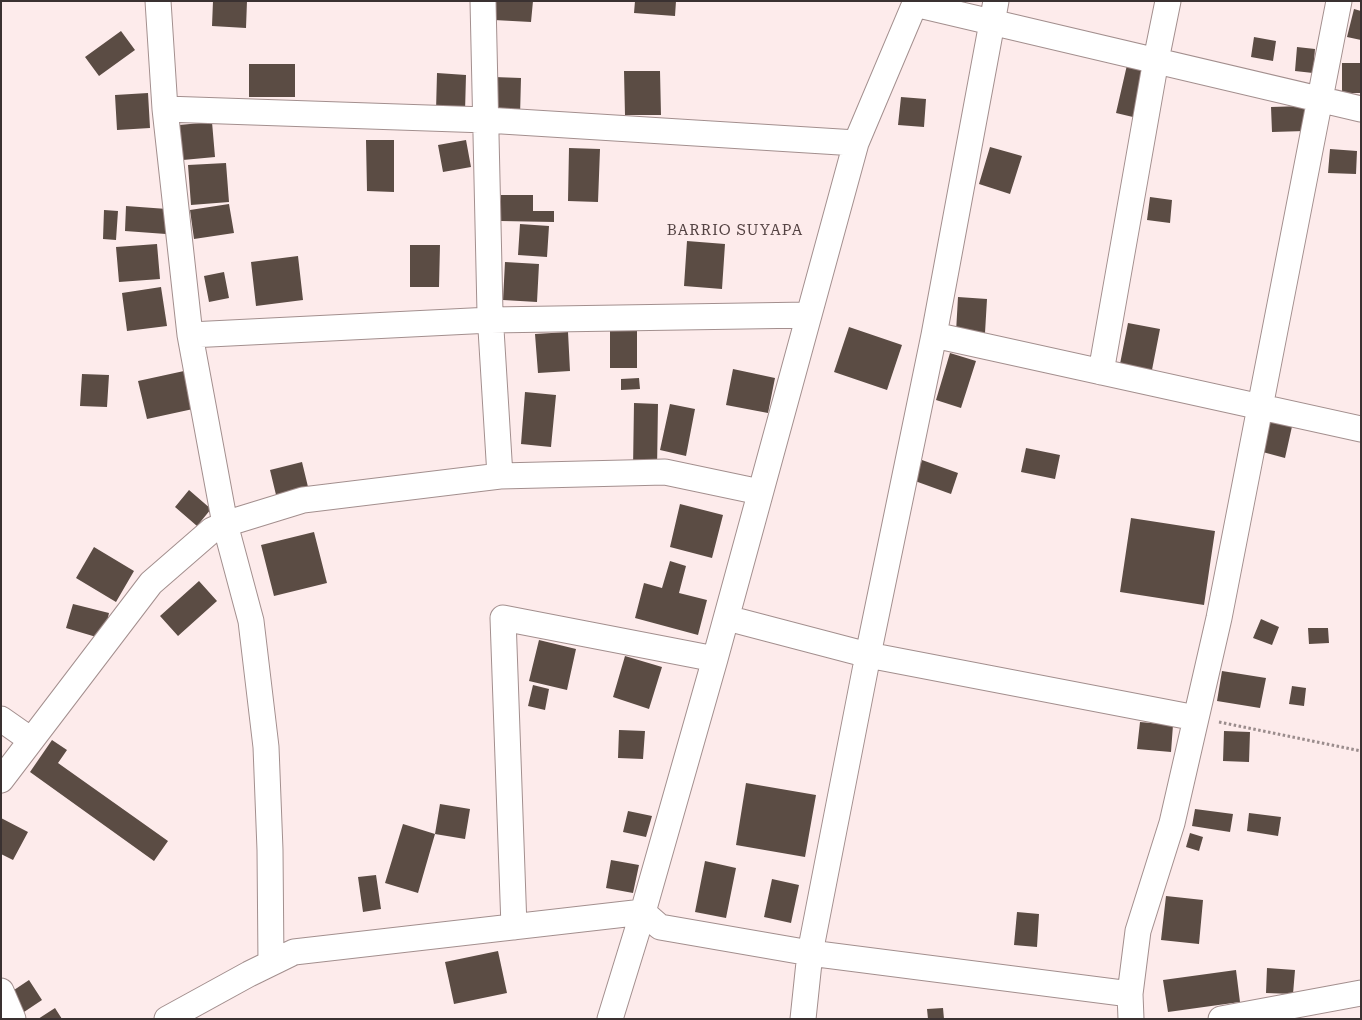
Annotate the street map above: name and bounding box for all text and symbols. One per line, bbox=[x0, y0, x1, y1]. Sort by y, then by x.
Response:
district label: BARRIO SUYAPA bbox=[665, 222, 805, 240]

